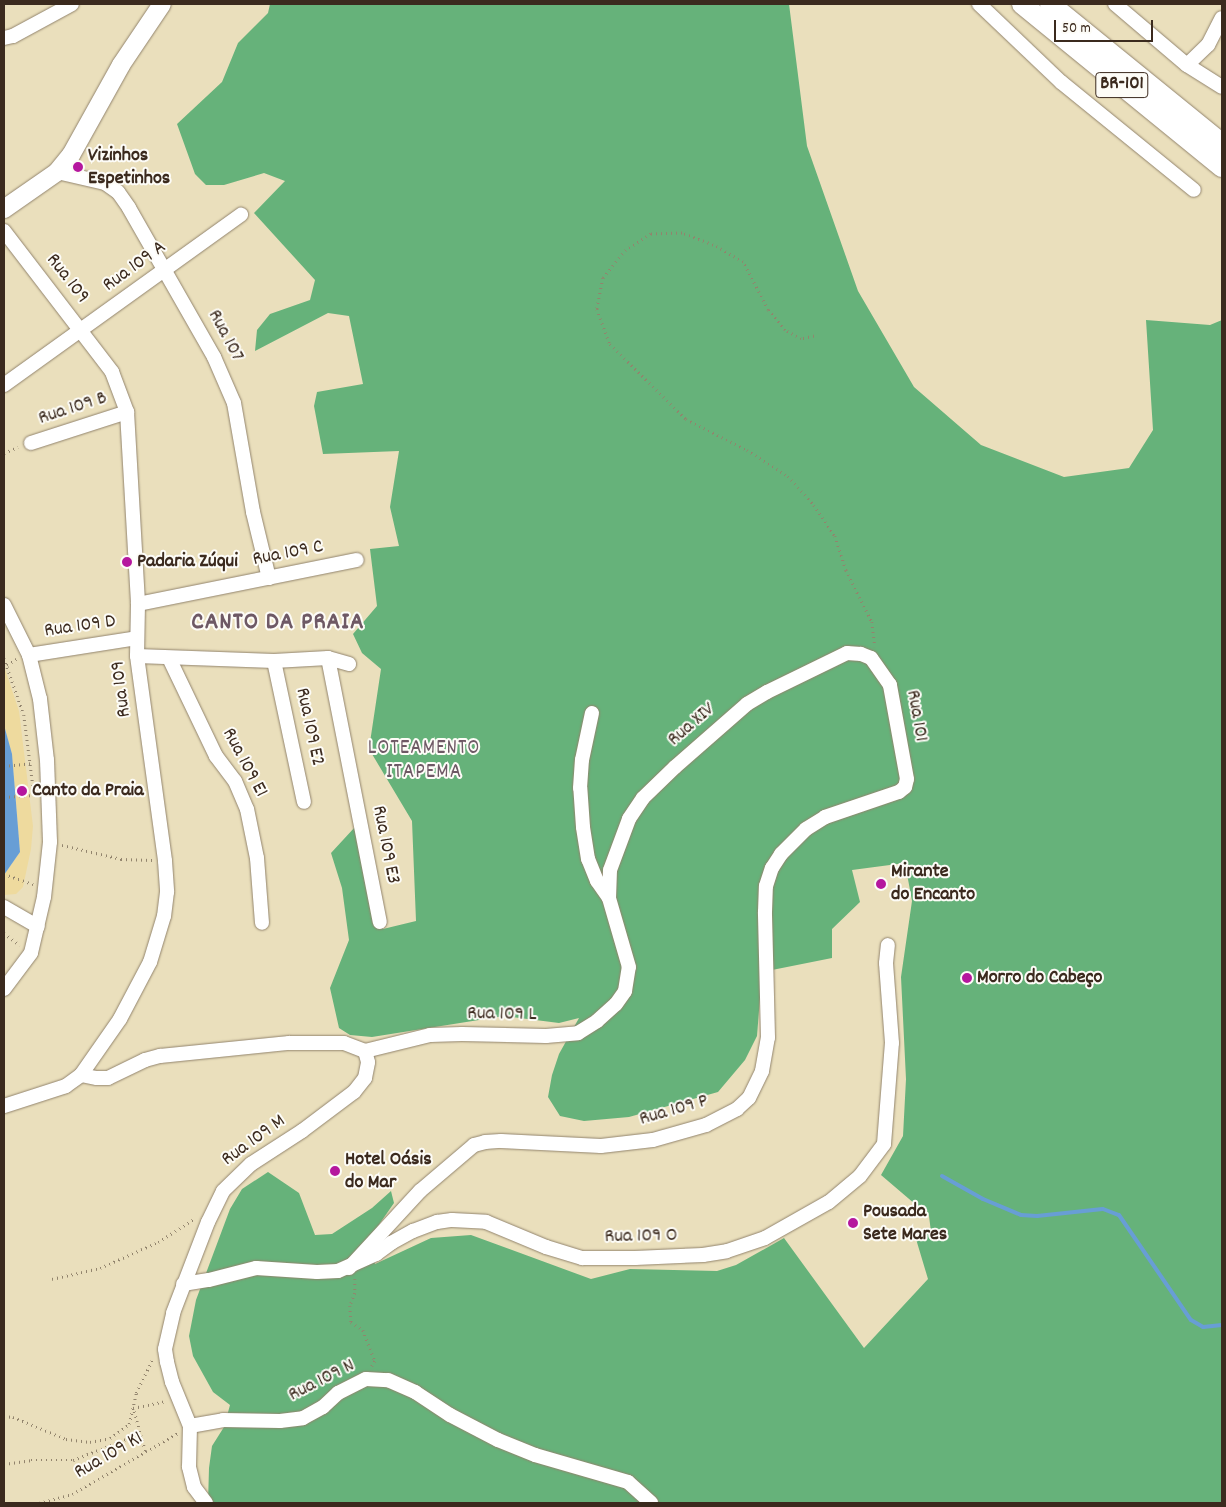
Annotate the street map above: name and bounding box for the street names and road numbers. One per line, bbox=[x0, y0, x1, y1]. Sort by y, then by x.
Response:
road number: BR-101 bbox=[1094, 68, 1150, 102]
street label: Rua 109 A bbox=[99, 236, 171, 298]
street label: Rua 109 bbox=[40, 249, 94, 309]
street label: Rua 107 bbox=[201, 306, 249, 366]
street label: Rua 109 B bbox=[36, 387, 110, 431]
street label: Rua 109 C bbox=[251, 535, 325, 573]
street label: Rua 109 D bbox=[43, 610, 117, 644]
street label: Rua 109 bbox=[107, 659, 137, 719]
street label: Rua 109 E2 bbox=[289, 686, 329, 768]
street label: Rua 101 bbox=[900, 688, 932, 744]
street label: Rua XIV bbox=[663, 698, 721, 752]
street label: Rua 109 E1 bbox=[216, 724, 272, 802]
street label: Rua 109 E3 bbox=[366, 804, 404, 886]
street label: Rua 109 L bbox=[467, 1002, 537, 1028]
street label: Rua 109 P bbox=[637, 1090, 711, 1132]
street label: Rua 109 M bbox=[217, 1110, 291, 1172]
street label: Rua 109 O bbox=[604, 1224, 678, 1250]
street label: Rua 109 N bbox=[285, 1354, 359, 1408]
street label: Rua 109 K1 bbox=[71, 1427, 147, 1485]

